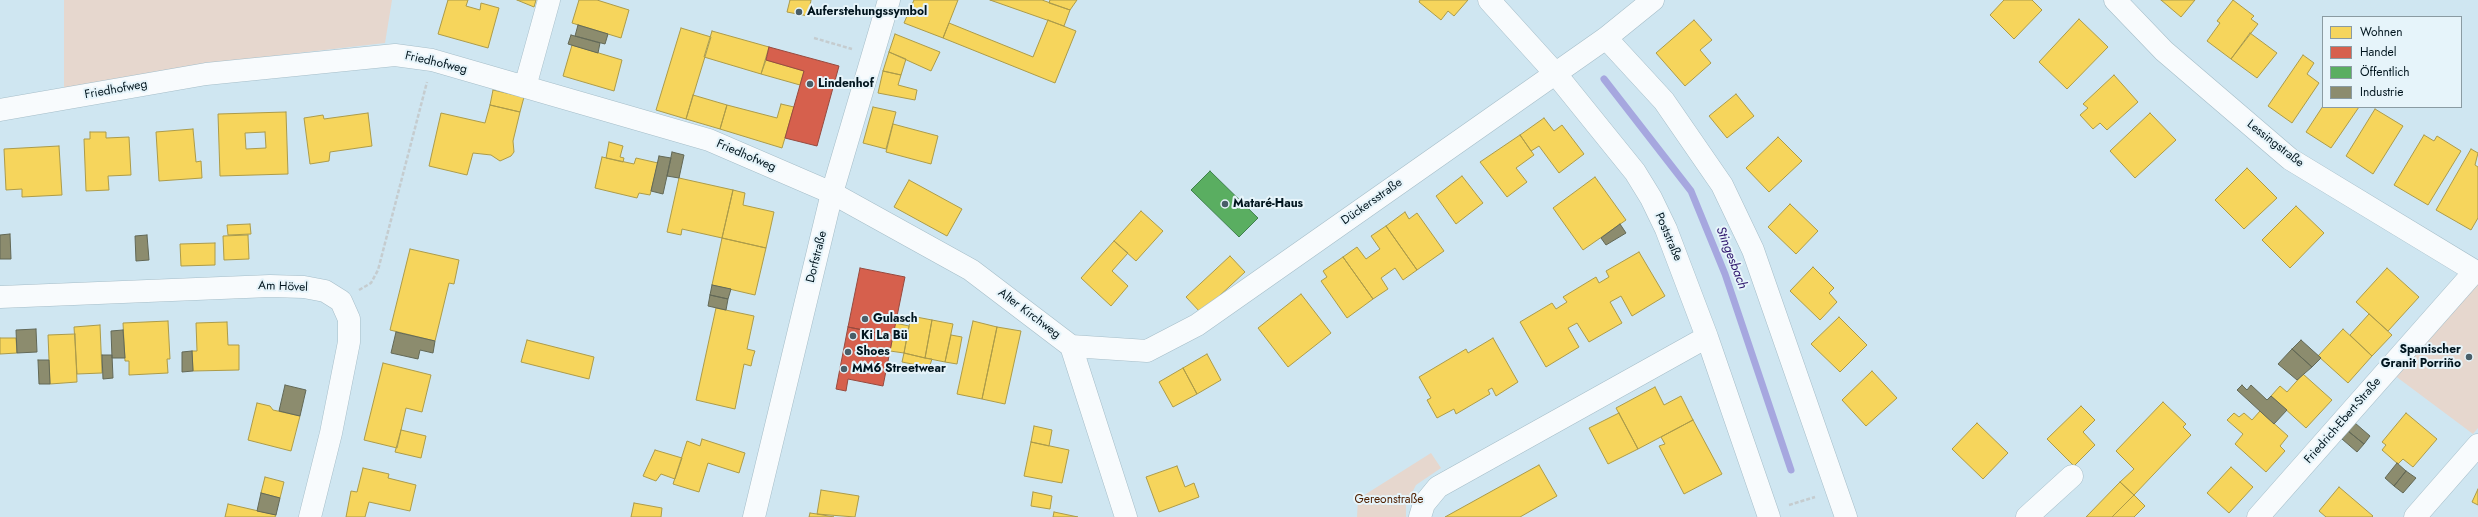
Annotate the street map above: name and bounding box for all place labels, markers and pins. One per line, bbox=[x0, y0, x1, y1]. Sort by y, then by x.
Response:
place label: Auferstehungssymbol bbox=[807, 5, 927, 19]
marker: Auferstehungssymbol bbox=[794, 7, 804, 17]
place label: Lindenhof bbox=[818, 77, 874, 91]
marker: Lindenhof bbox=[805, 79, 815, 89]
place label: Mataré-Haus bbox=[1233, 197, 1303, 211]
marker: Mataré-Haus bbox=[1220, 199, 1230, 209]
place label: Gulasch bbox=[873, 312, 918, 326]
marker: Gulasch bbox=[860, 314, 870, 324]
place label: Ki La Bü bbox=[861, 329, 908, 343]
marker: Ki La Bü bbox=[848, 331, 858, 341]
place label: Spanischer Granit Porriño bbox=[2381, 343, 2461, 371]
place label: Shoes bbox=[856, 345, 890, 359]
marker: Shoes bbox=[843, 347, 853, 357]
marker: Spanischer Granit Porriño bbox=[2464, 352, 2474, 362]
place label: MM6 Streetwear bbox=[852, 362, 946, 376]
marker: MM6 Streetwear bbox=[839, 364, 849, 374]

